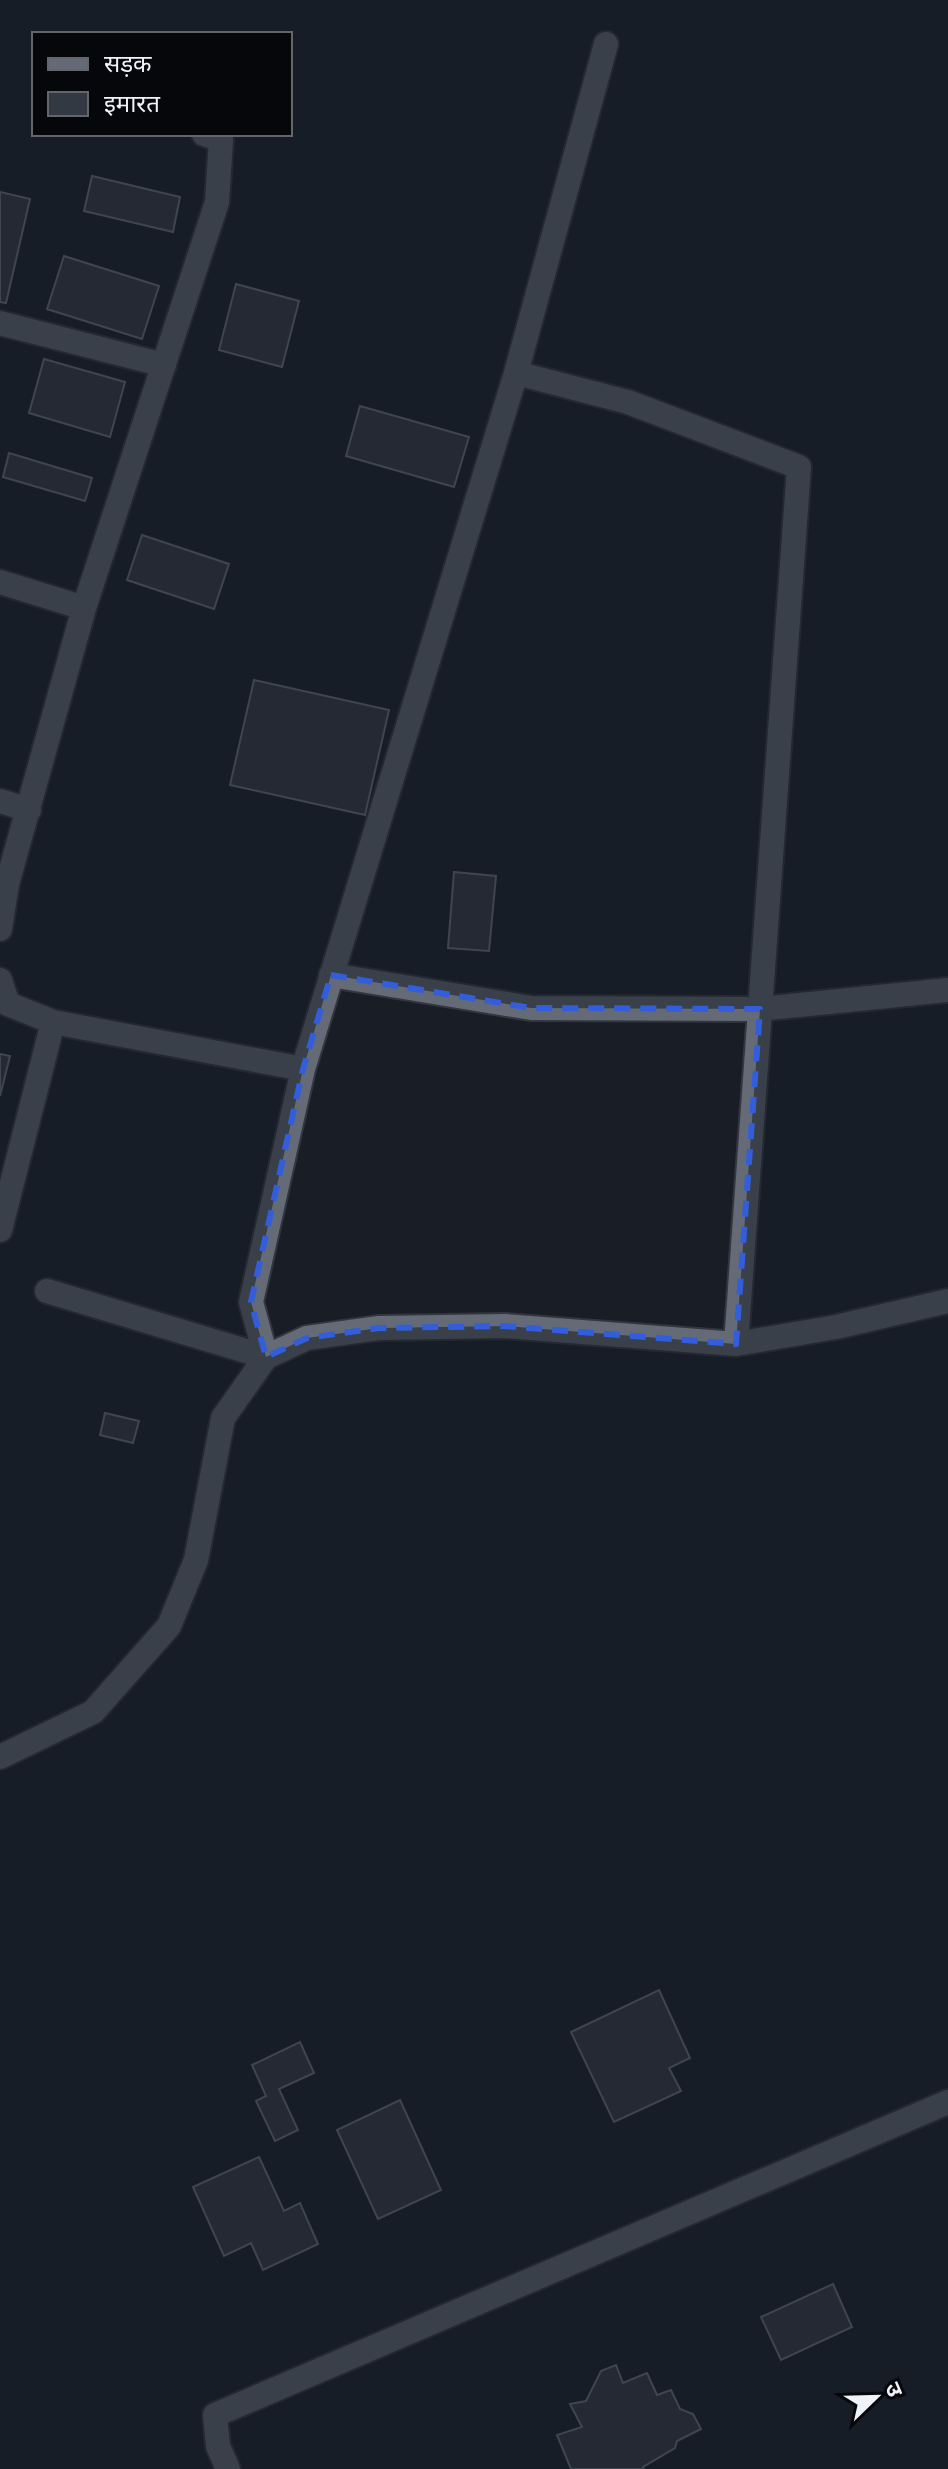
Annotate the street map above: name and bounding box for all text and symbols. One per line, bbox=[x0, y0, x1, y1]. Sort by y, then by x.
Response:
legend bbox=[32, 32, 292, 136]
text: सड़क bbox=[104, 53, 152, 77]
text: इमारत bbox=[104, 93, 161, 117]
north arrow bbox=[836, 2357, 916, 2437]
text: उ bbox=[881, 2379, 907, 2401]

